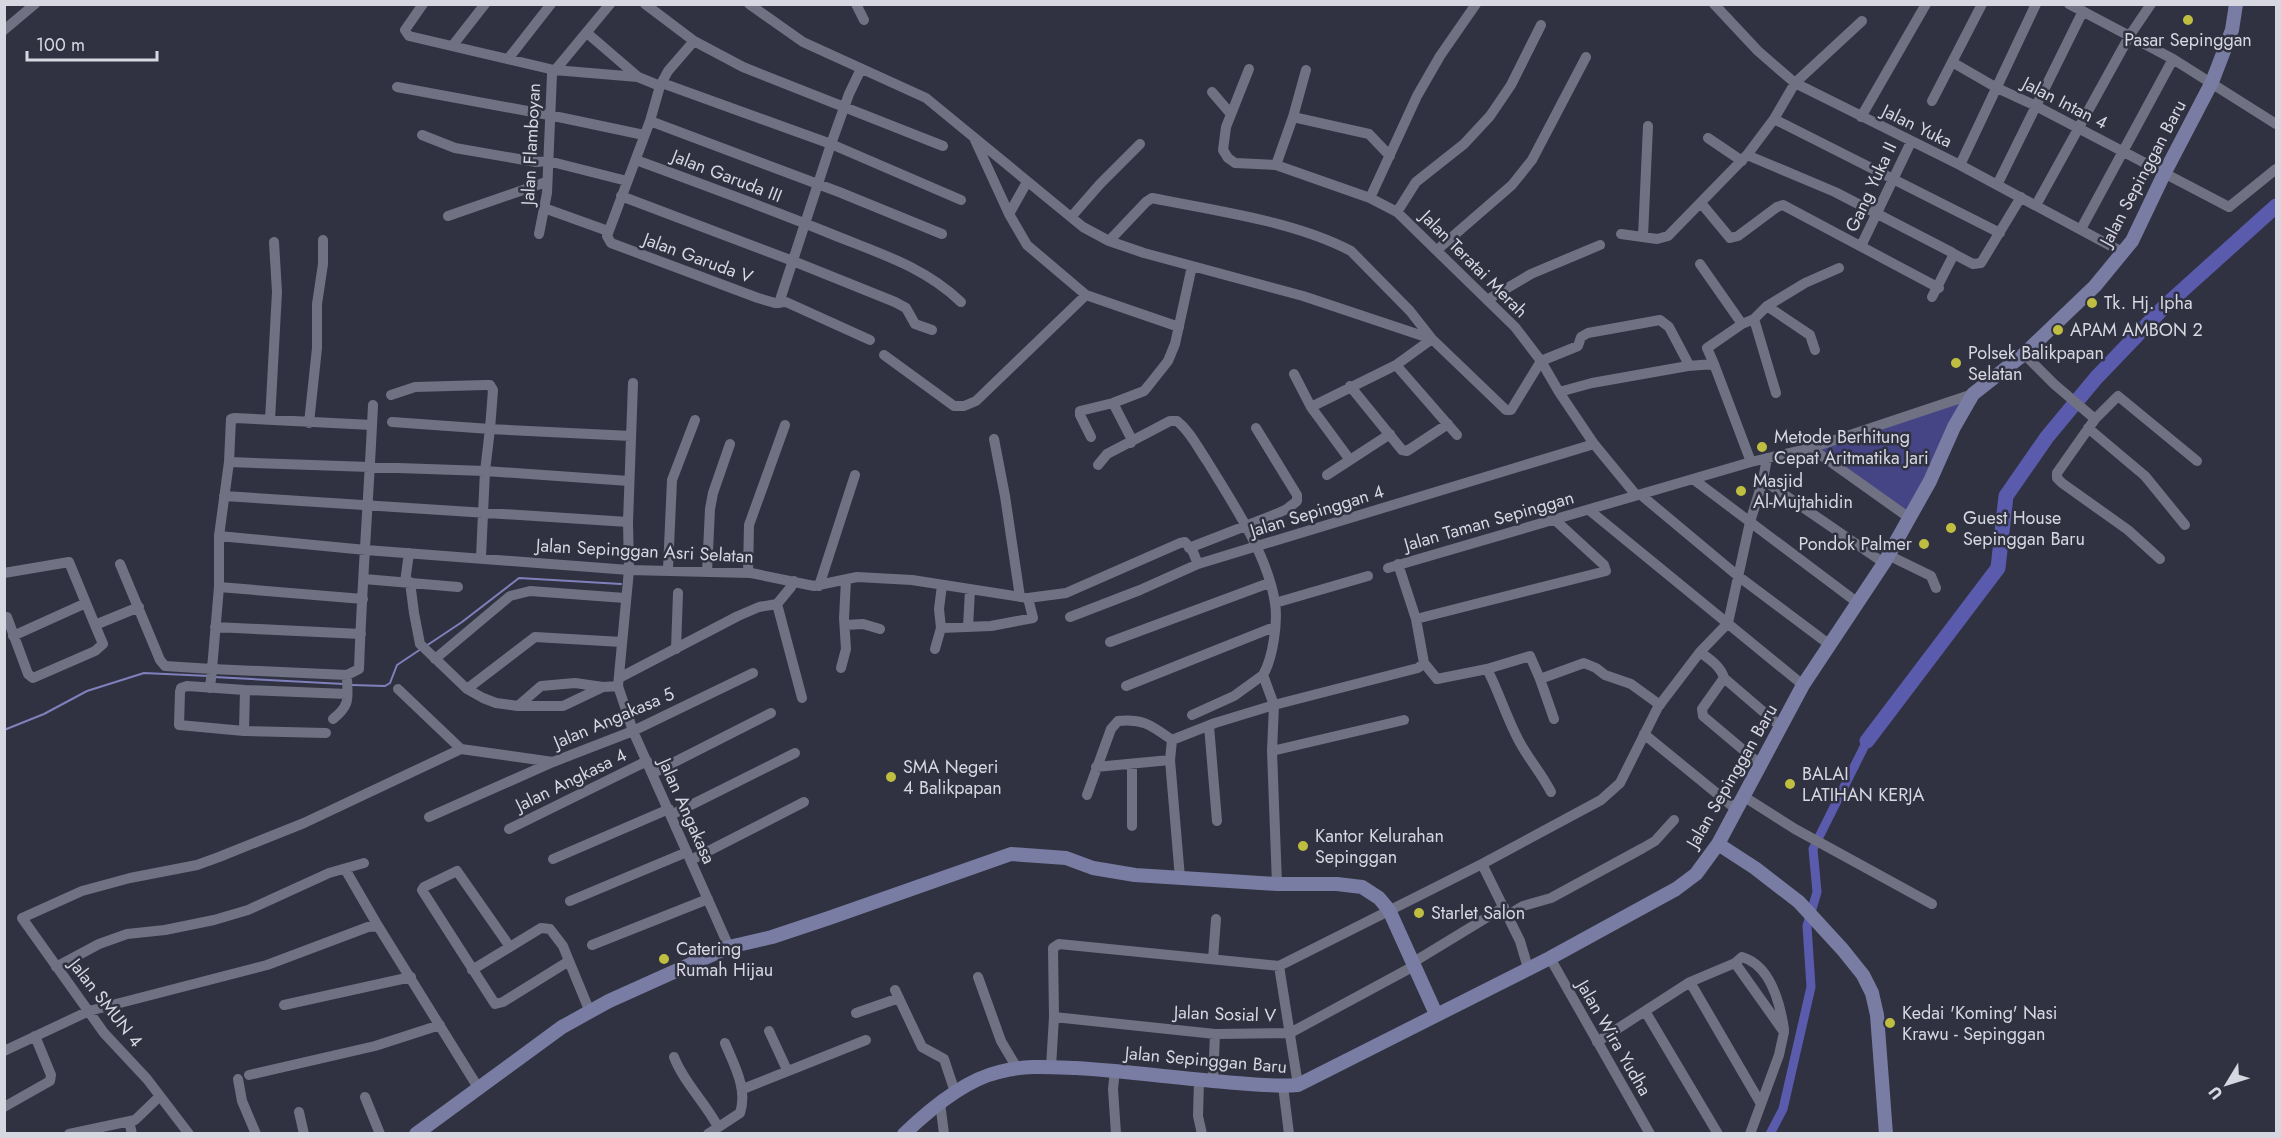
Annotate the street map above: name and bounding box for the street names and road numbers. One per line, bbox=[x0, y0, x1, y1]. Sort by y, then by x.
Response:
street label: Jalan Intan 4 bbox=[2016, 69, 2112, 136]
street label: Jalan Flamboyan bbox=[515, 82, 547, 208]
street label: Jalan Sepinggan Baru bbox=[2092, 95, 2193, 253]
street label: Jalan Yuka bbox=[1876, 97, 1957, 154]
street label: Gang Yuka II bbox=[1839, 138, 1903, 236]
street label: Jalan Garuda III bbox=[666, 142, 786, 209]
street label: Jalan Teratai Merah bbox=[1413, 203, 1534, 324]
street label: Jalan Garuda V bbox=[638, 225, 757, 290]
street label: Jalan Sepinggan 4 bbox=[1245, 478, 1387, 544]
street label: Jalan Taman Sepinggan bbox=[1399, 484, 1577, 558]
street label: Jalan Sepinggan Asri Selatan bbox=[534, 532, 754, 570]
street label: Jalan Angakasa 5 bbox=[548, 681, 678, 756]
street label: Jalan Sepinggan Baru bbox=[1679, 699, 1784, 855]
street label: Jalan Angkasa 4 bbox=[509, 742, 631, 819]
street label: Jalan Angakasa bbox=[651, 752, 722, 868]
street label: Jalan SMUN 4 bbox=[62, 952, 149, 1053]
street label: Jalan Wira Yudha bbox=[1569, 974, 1658, 1101]
street label: Jalan Sosial V bbox=[1171, 999, 1277, 1029]
street label: Jalan Sepinggan Baru bbox=[1122, 1040, 1288, 1080]

